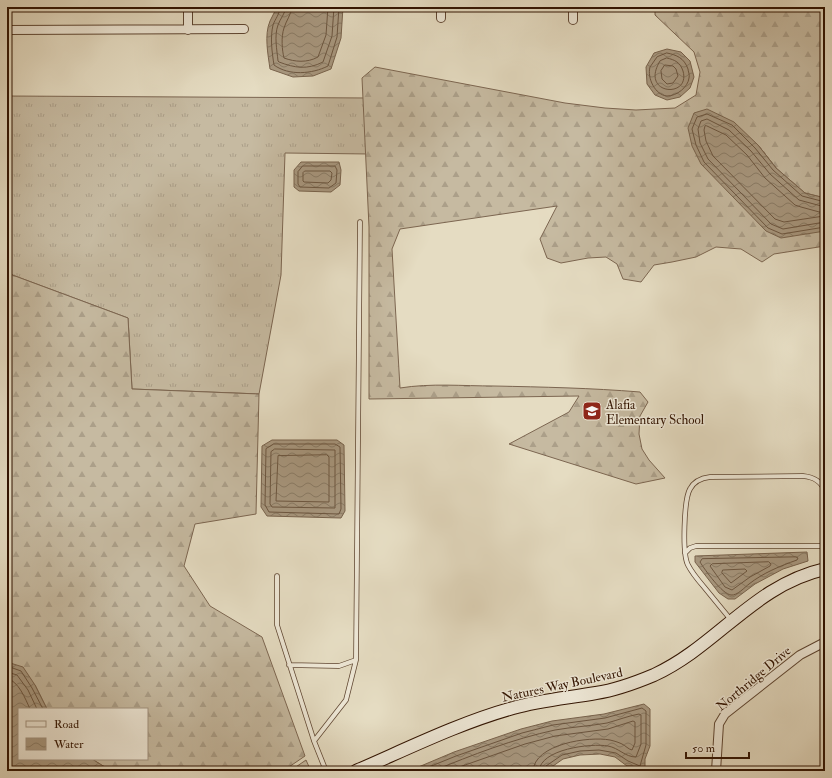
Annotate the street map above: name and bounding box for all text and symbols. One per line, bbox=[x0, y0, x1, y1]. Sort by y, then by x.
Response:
place label: Alafia Elementary School bbox=[605, 397, 705, 429]
school or university icon: Alafia Elementary School bbox=[581, 400, 603, 422]
street label: Northridge Drive bbox=[713, 643, 795, 715]
street label: Natures Way Boulevard bbox=[500, 664, 625, 707]
legend bbox=[18, 708, 148, 760]
text: Road bbox=[54, 717, 79, 732]
scale bar bbox=[686, 734, 749, 760]
text: Water bbox=[53, 737, 84, 752]
text: 50 m bbox=[692, 741, 716, 756]

